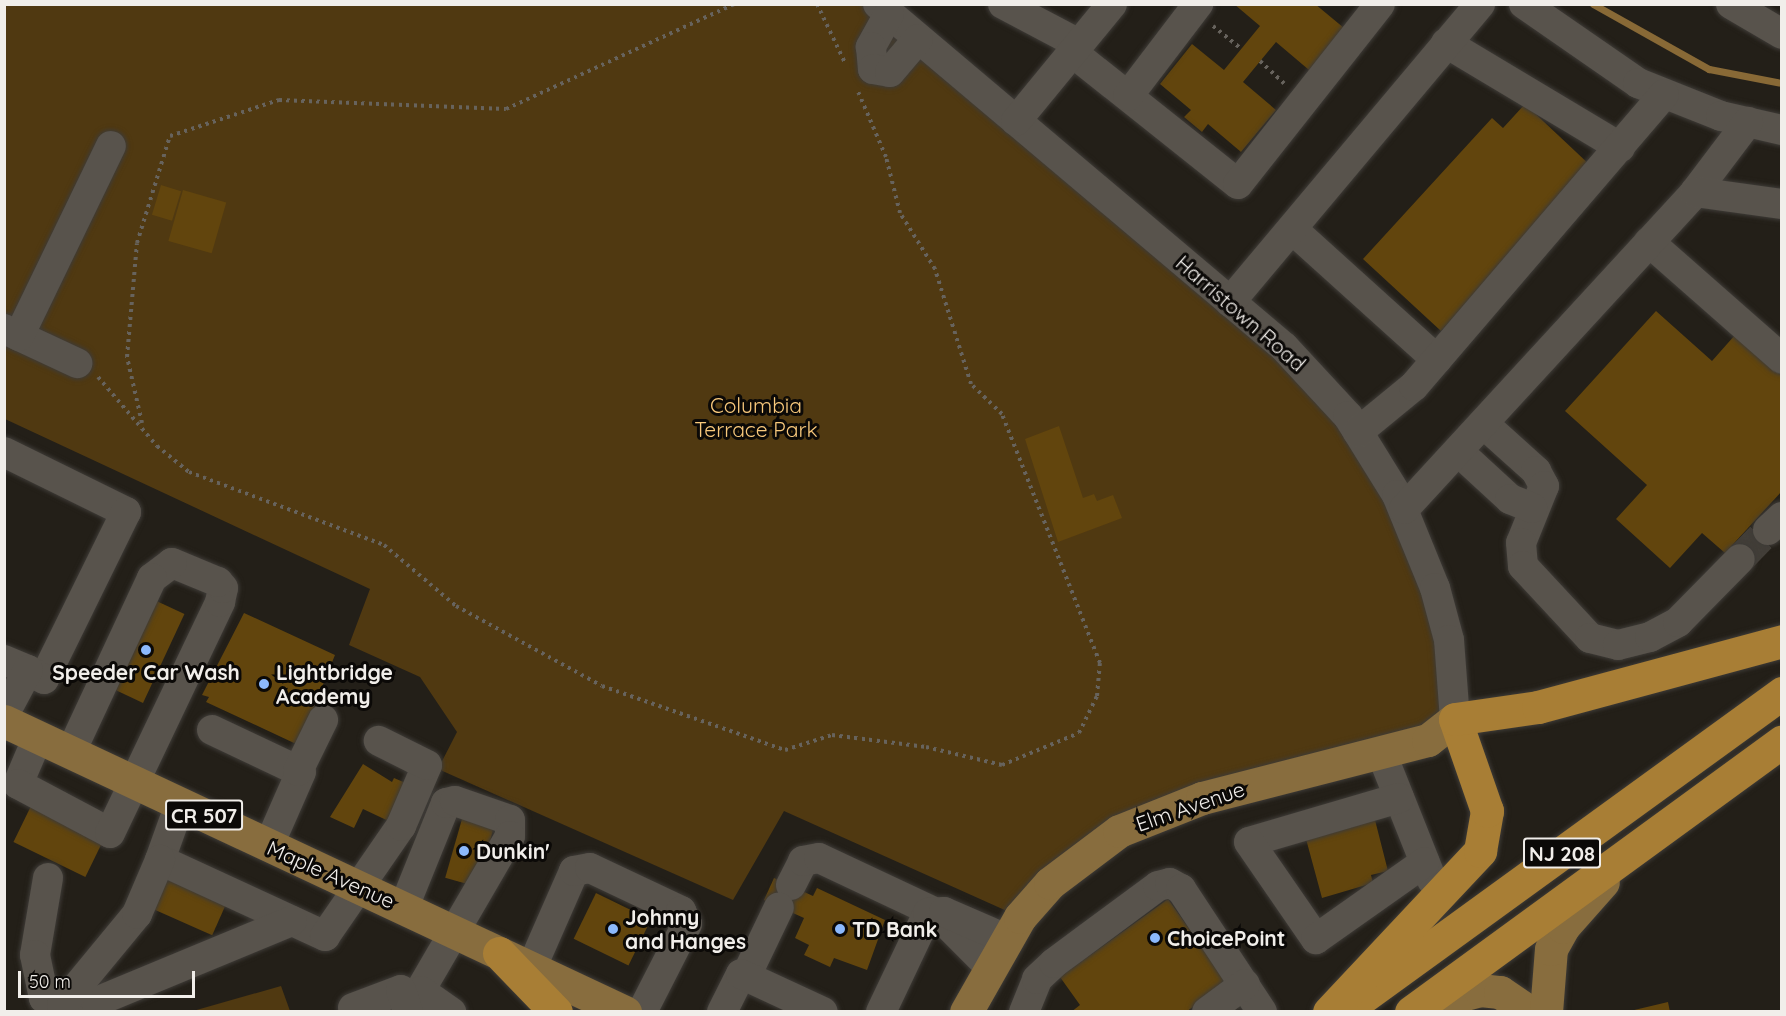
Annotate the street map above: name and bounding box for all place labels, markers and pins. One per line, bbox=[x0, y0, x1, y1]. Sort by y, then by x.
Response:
marker: Speeder Car Wash bbox=[139, 643, 153, 657]
place label: Speeder Car Wash bbox=[52, 659, 240, 685]
place label: Lightbridge Academy bbox=[276, 659, 393, 709]
marker: Lightbridge Academy bbox=[257, 677, 271, 691]
place label: Dunkin' bbox=[476, 838, 550, 864]
marker: Dunkin' bbox=[457, 844, 471, 858]
place label: Johnny and Hanges bbox=[625, 904, 746, 954]
place label: TD Bank bbox=[852, 916, 937, 942]
marker: Johnny and Hanges bbox=[606, 922, 620, 936]
marker: TD Bank bbox=[833, 922, 847, 936]
place label: ChoicePoint bbox=[1167, 925, 1285, 951]
marker: ChoicePoint bbox=[1148, 931, 1162, 945]

